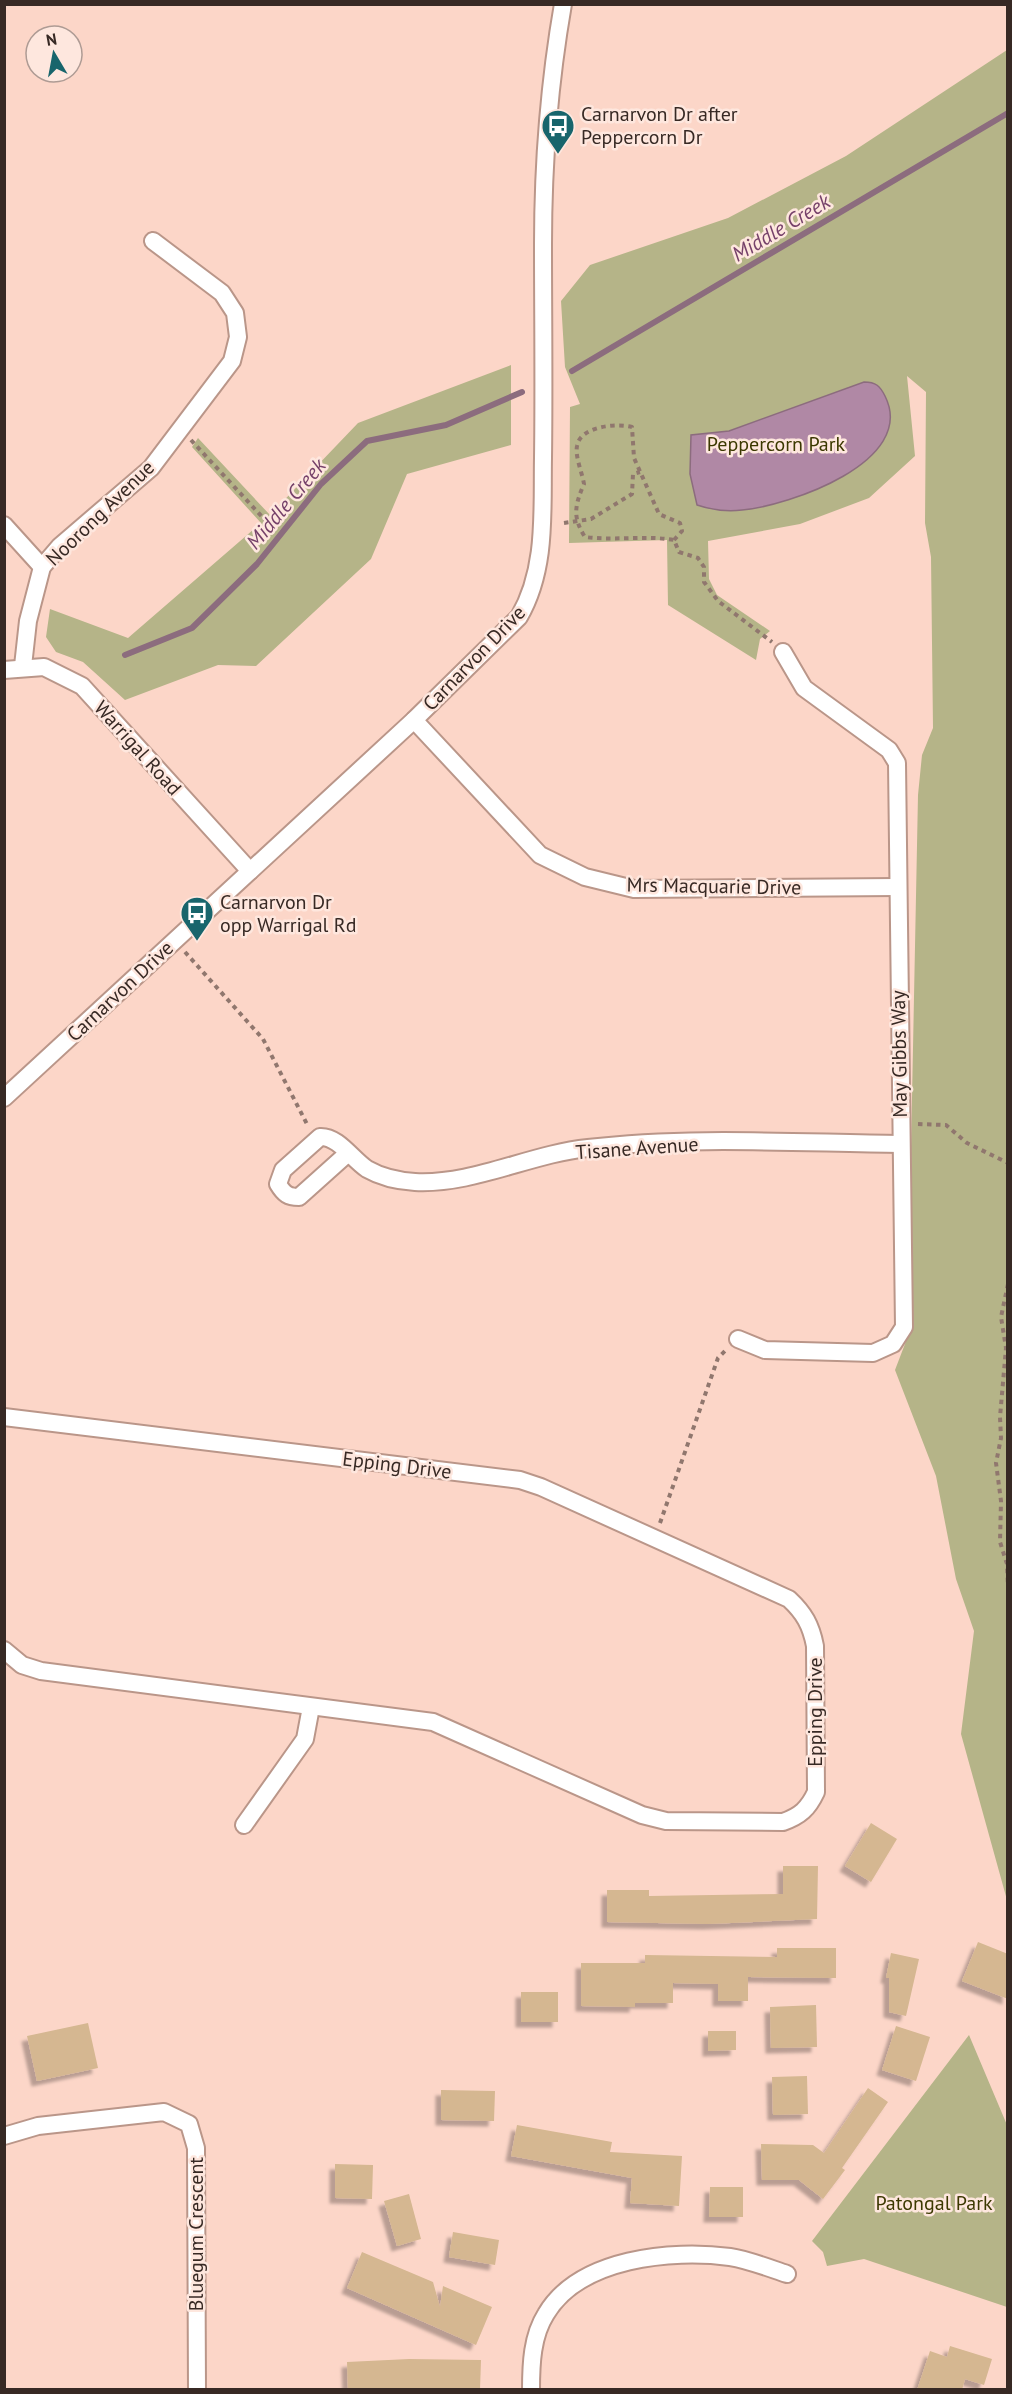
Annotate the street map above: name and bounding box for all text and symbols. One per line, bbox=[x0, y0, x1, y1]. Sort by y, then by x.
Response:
north arrow bbox=[24, 24, 84, 84]
text: N bbox=[44, 28, 58, 50]
place label: Carnarvon Dr after Peppercorn Dr bbox=[581, 101, 738, 150]
bus stop icon: Carnarvon Dr after Peppercorn Dr bbox=[540, 108, 576, 155]
water label: Middle Creek bbox=[727, 187, 836, 268]
park label: Peppercorn Park bbox=[707, 431, 846, 457]
water label: Middle Creek bbox=[240, 452, 332, 555]
street label: Noorong Avenue bbox=[40, 455, 160, 571]
street label: Carnarvon Drive bbox=[417, 600, 531, 716]
street label: Warrigal Road bbox=[89, 695, 187, 801]
street label: Mrs Macquarie Drive bbox=[626, 871, 802, 901]
place label: Carnarvon Dr opp Warrigal Rd bbox=[220, 889, 356, 938]
bus stop icon: Carnarvon Dr opp Warrigal Rd bbox=[179, 895, 215, 942]
street label: Carnarvon Drive bbox=[61, 935, 179, 1047]
street label: May Gibbs Way bbox=[885, 989, 913, 1118]
street label: Tisane Avenue bbox=[575, 1131, 699, 1165]
street label: Epping Drive bbox=[341, 1445, 453, 1485]
street label: Epping Drive bbox=[802, 1657, 828, 1767]
street label: Bluegum Crescent bbox=[183, 2157, 209, 2311]
park label: Patongal Park bbox=[875, 2190, 993, 2216]

